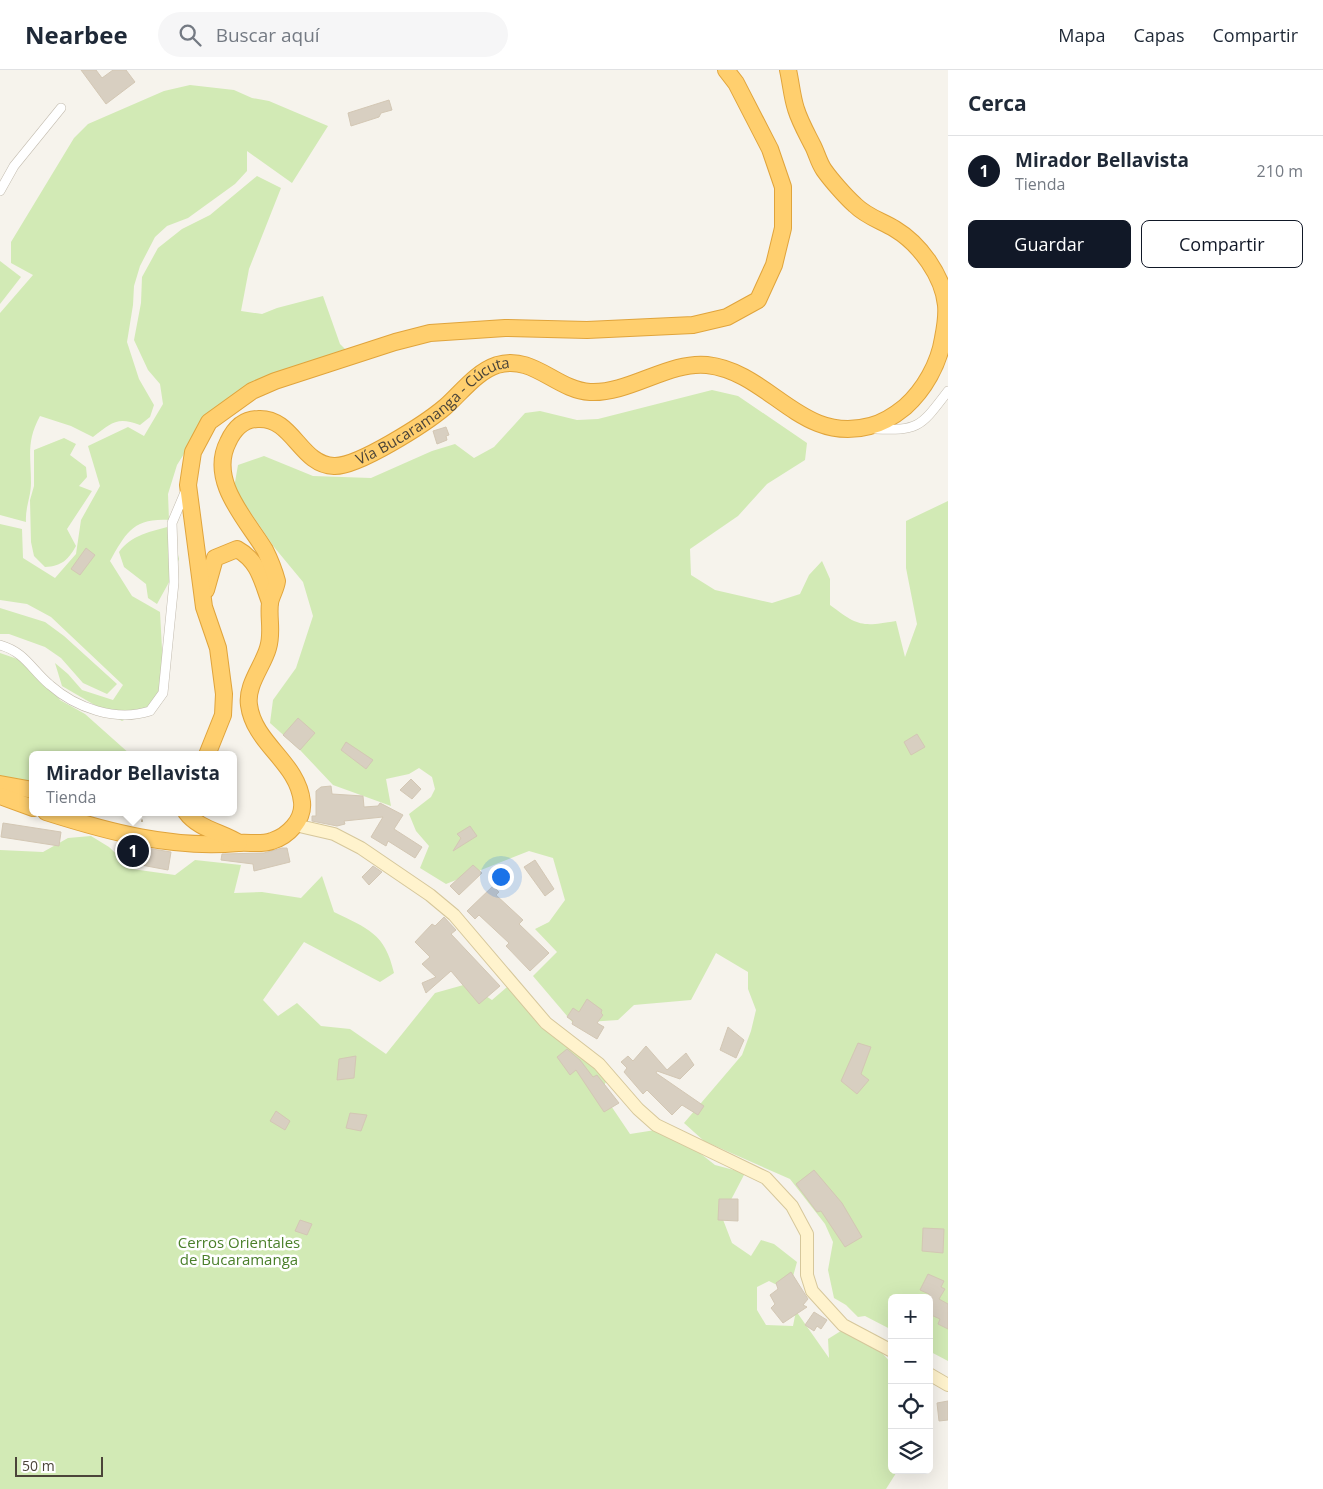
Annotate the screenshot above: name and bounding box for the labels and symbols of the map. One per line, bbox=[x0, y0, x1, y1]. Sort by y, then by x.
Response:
street label: Vía Bucaramanga - Cúcuta bbox=[352, 352, 510, 469]
pin: 1 bbox=[117, 832, 149, 870]
your location bbox=[488, 864, 514, 890]
park label: Cerros Orientales de Bucaramanga bbox=[178, 1232, 300, 1269]
scale bar bbox=[15, 1454, 102, 1477]

